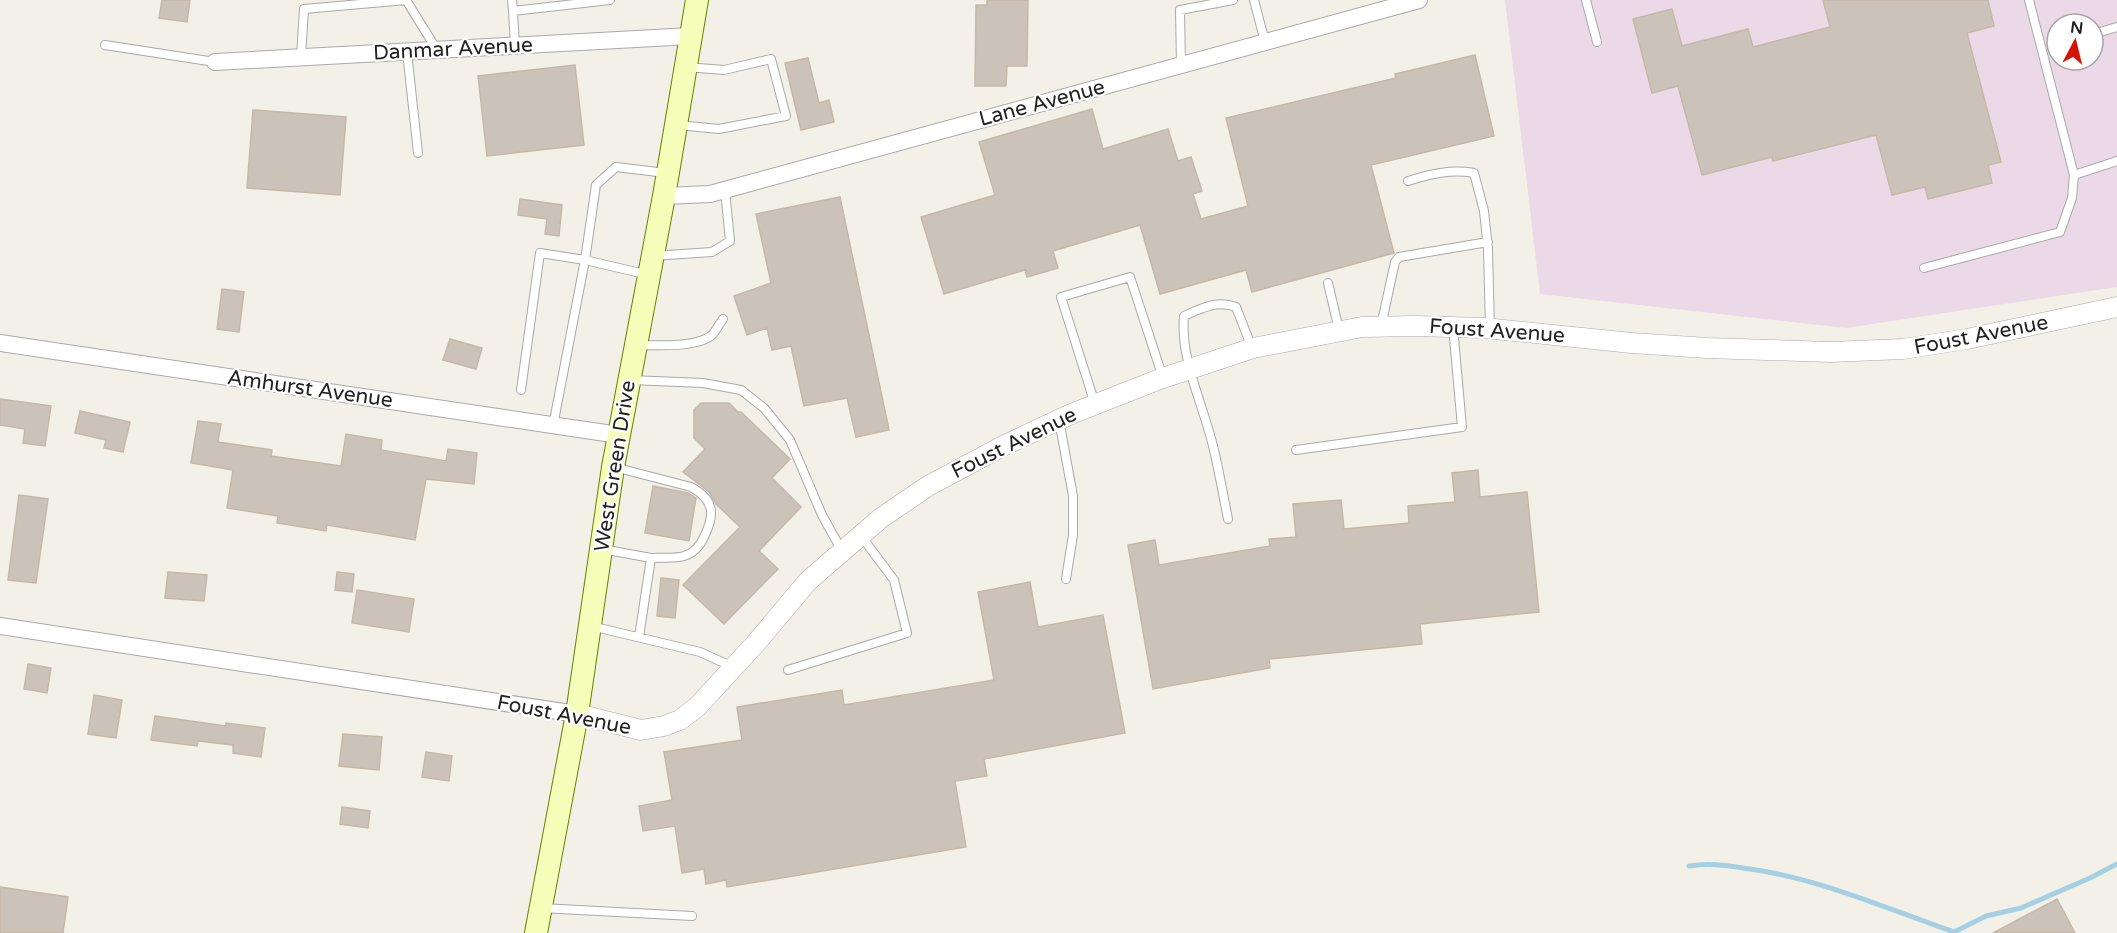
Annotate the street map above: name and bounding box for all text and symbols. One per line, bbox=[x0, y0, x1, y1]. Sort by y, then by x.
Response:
north arrow bbox=[2045, 12, 2105, 72]
text: N bbox=[2069, 17, 2084, 39]
street label: Danmar Avenue bbox=[373, 32, 534, 66]
street label: Lane Avenue bbox=[976, 74, 1108, 132]
street label: Foust Avenue bbox=[1912, 310, 2050, 360]
street label: Foust Avenue bbox=[1428, 314, 1566, 348]
street label: Amhurst Avenue bbox=[226, 365, 395, 413]
street label: West Green Drive bbox=[589, 378, 641, 553]
street label: Foust Avenue bbox=[947, 402, 1081, 484]
street label: Foust Avenue bbox=[495, 690, 633, 740]

